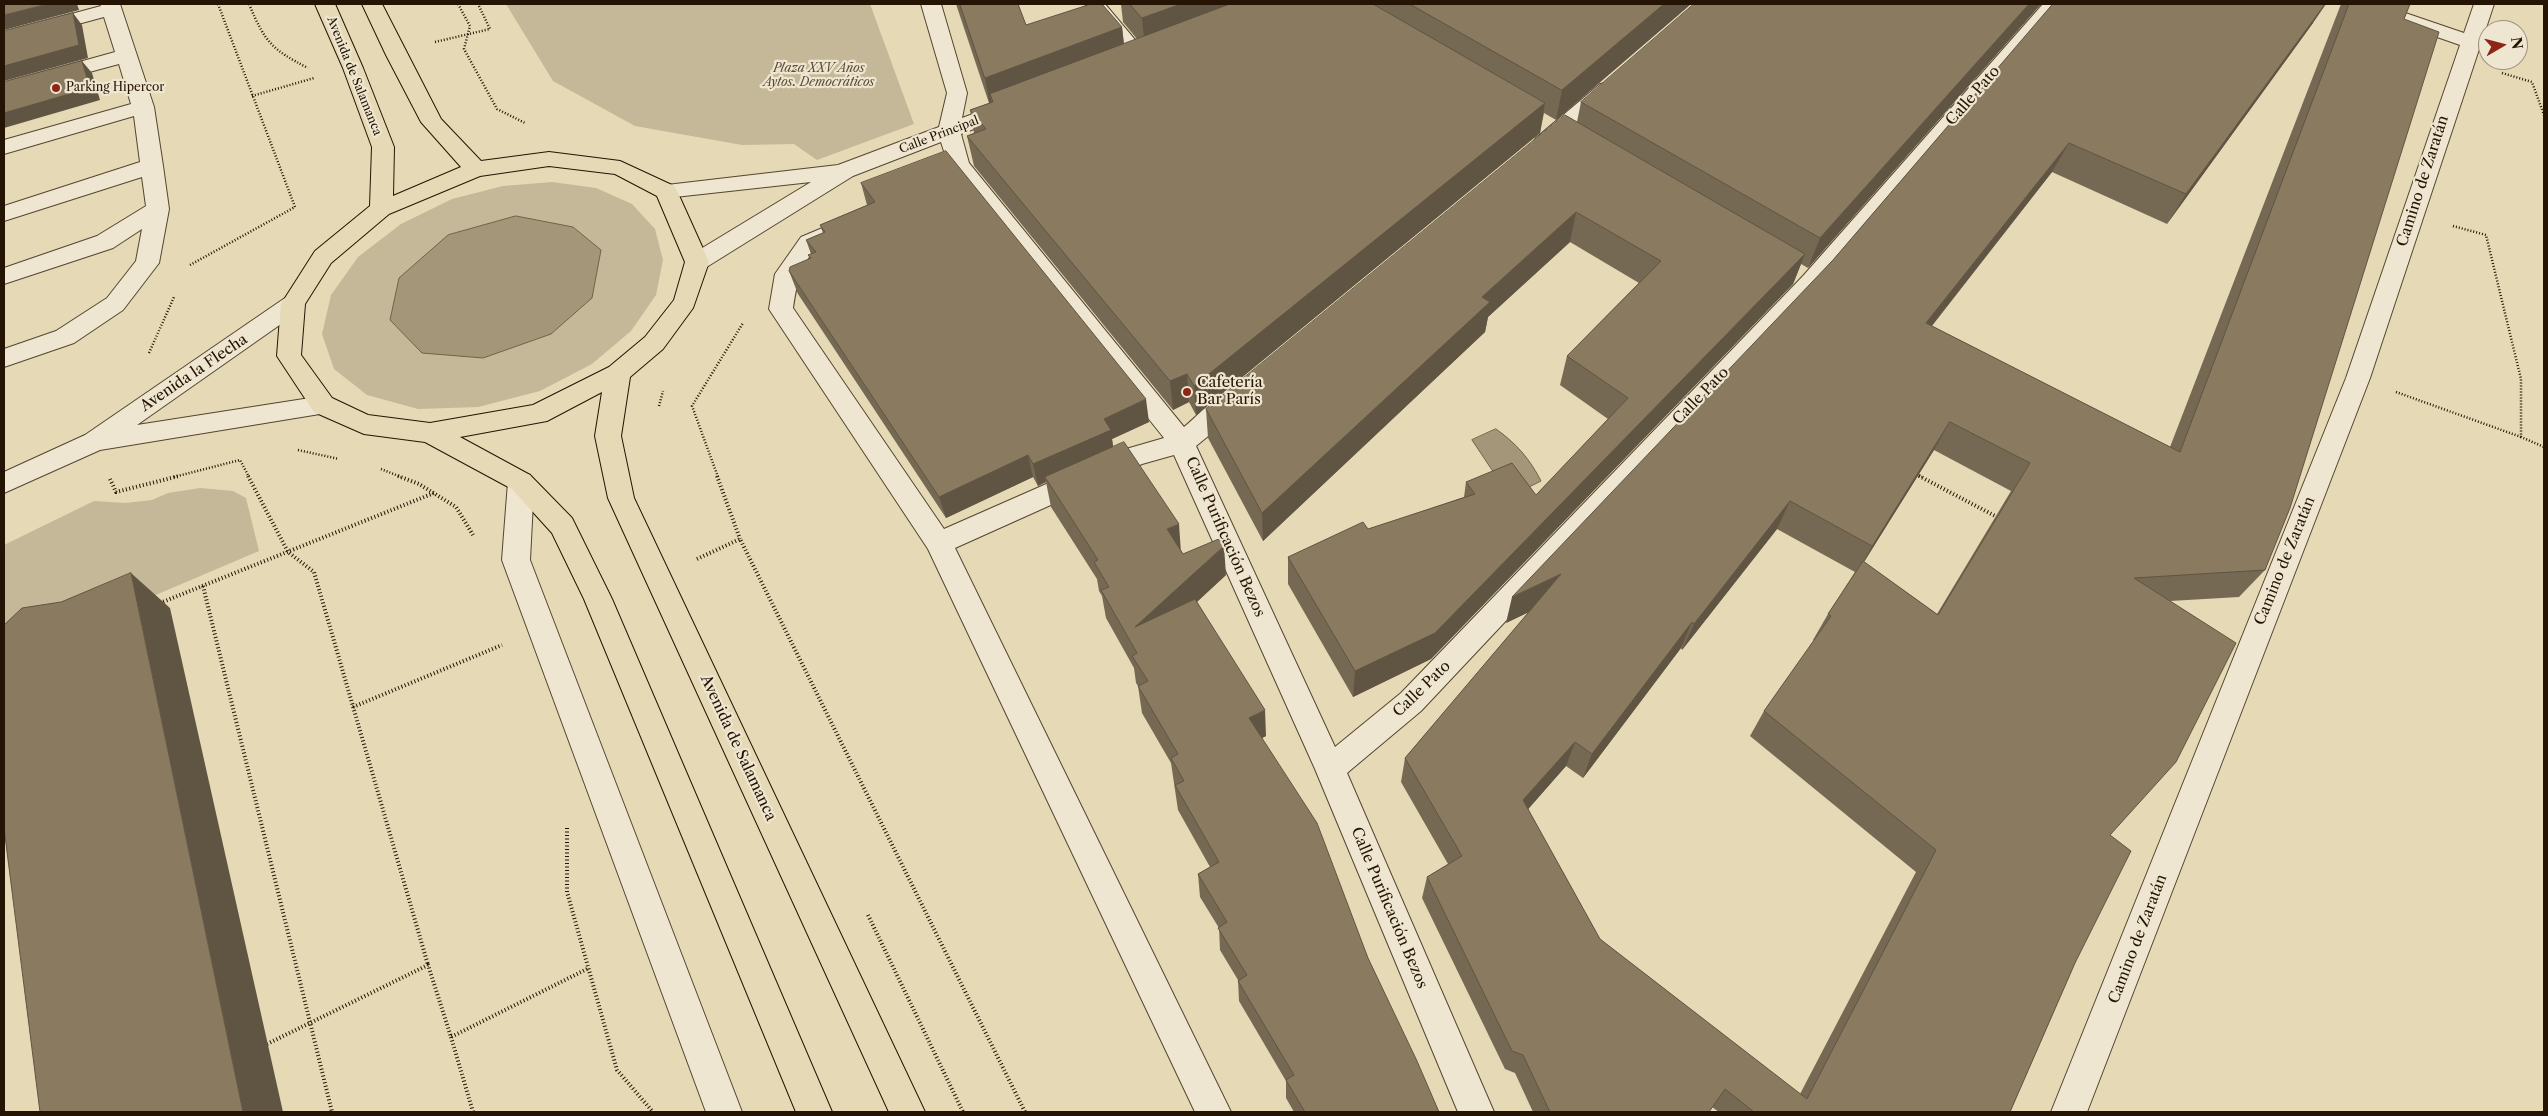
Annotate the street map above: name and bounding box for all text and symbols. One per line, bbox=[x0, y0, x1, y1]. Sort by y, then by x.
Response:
street label: Avenida de Salamanca bbox=[323, 14, 385, 138]
north arrow bbox=[2478, 20, 2528, 70]
text: N bbox=[2507, 36, 2527, 50]
park label: Plaza XXV Años Aytos. Democráticos bbox=[763, 62, 875, 90]
street label: Calle Pato bbox=[1942, 63, 2004, 129]
place label: Parking Hipercor bbox=[66, 81, 164, 95]
marker: Parking Hipercor bbox=[50, 82, 62, 94]
street label: Calle Principal bbox=[897, 113, 981, 157]
street label: Camino de Zaratán bbox=[2393, 113, 2453, 249]
street label: Avenida la Flecha bbox=[137, 330, 251, 416]
street label: Calle Pato bbox=[1669, 364, 1733, 428]
place label: Cafetería Bar París bbox=[1197, 374, 1263, 409]
marker: Cafetería Bar París bbox=[1181, 386, 1193, 398]
street label: Calle Purificación Bezos bbox=[1182, 454, 1268, 620]
street label: Camino de Zaratán bbox=[2251, 494, 2319, 628]
street label: Calle Pato bbox=[1390, 657, 1454, 721]
street label: Avenida de Salamanca bbox=[696, 672, 780, 824]
street label: Calle Purificación Bezos bbox=[1347, 825, 1431, 991]
street label: Camino de Zaratán bbox=[2105, 872, 2171, 1006]

